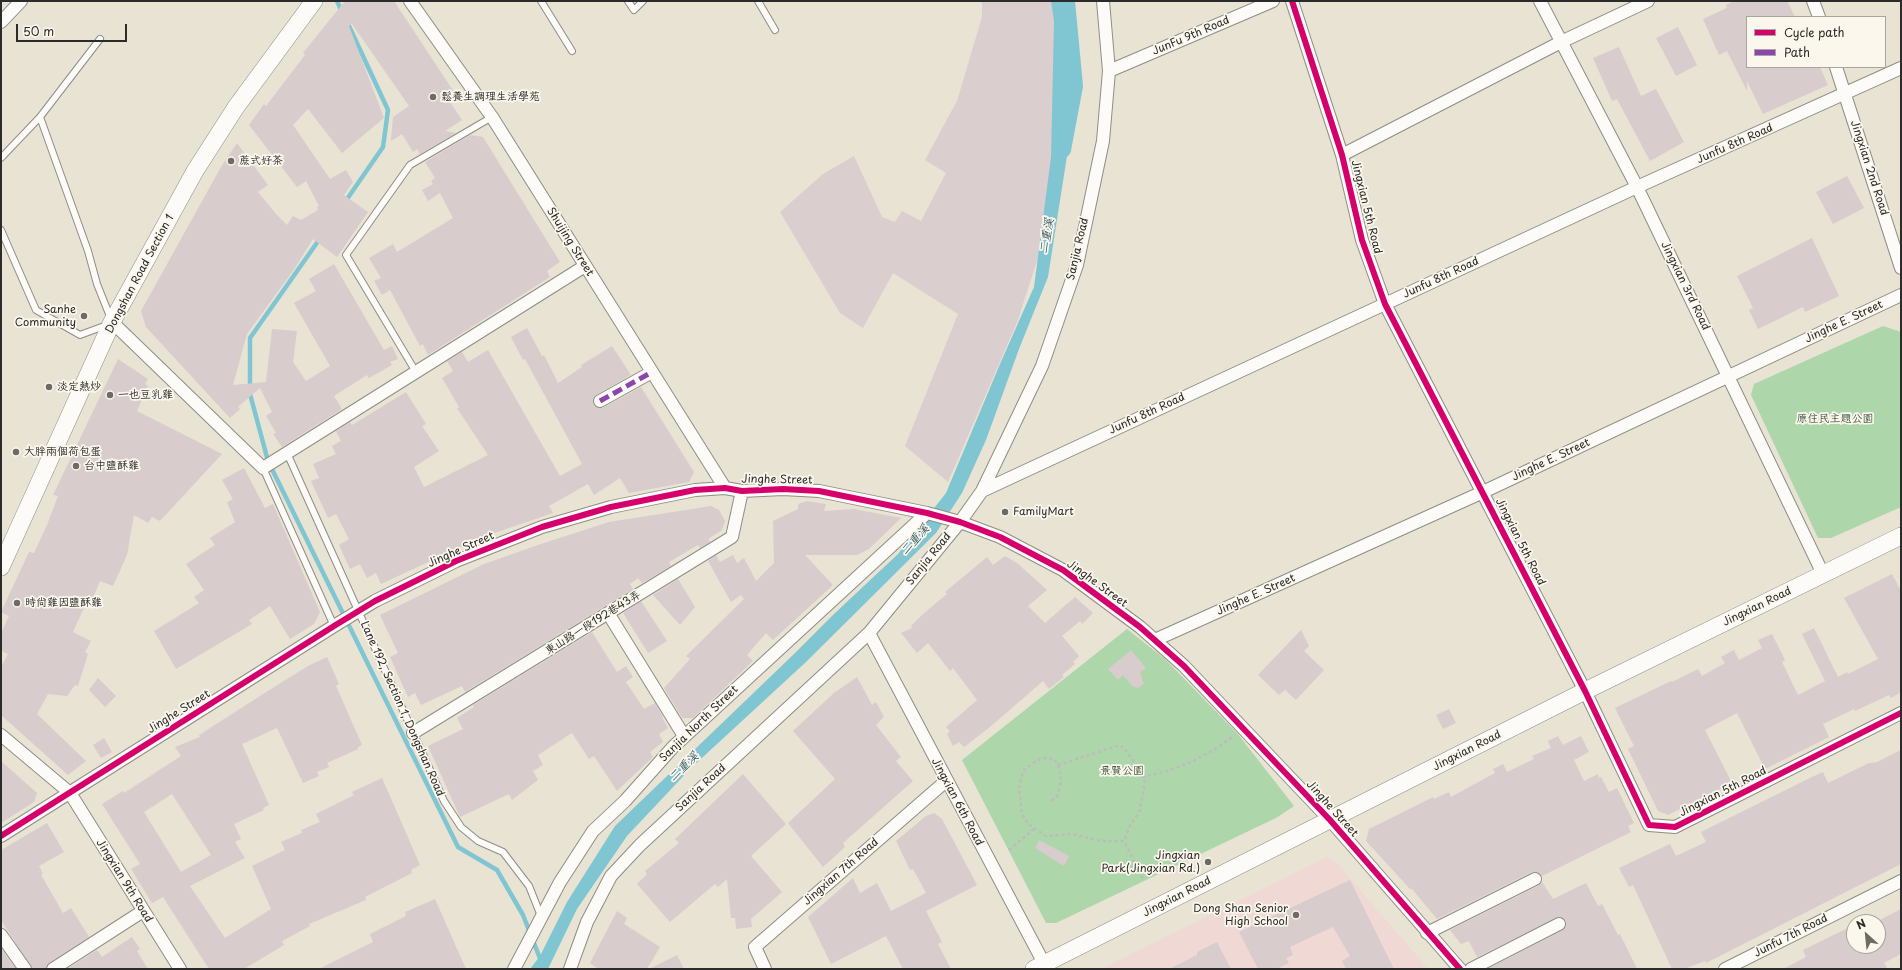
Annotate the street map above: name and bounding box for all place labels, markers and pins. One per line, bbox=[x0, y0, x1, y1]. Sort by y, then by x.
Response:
place label: 鬆養生調理生活學苑 bbox=[441, 90, 540, 104]
marker: 鬆養生調理生活學苑 bbox=[428, 92, 438, 102]
place label: 蔗式好茶 bbox=[239, 154, 283, 168]
marker: 蔗式好茶 bbox=[226, 156, 236, 166]
place label: Sanhe Community bbox=[15, 303, 76, 329]
marker: Sanhe Community bbox=[79, 311, 89, 321]
place label: 淡定熱炒 bbox=[57, 380, 101, 394]
marker: 淡定熱炒 bbox=[44, 382, 54, 392]
place label: 一也豆乳雞 bbox=[118, 388, 173, 402]
marker: 一也豆乳雞 bbox=[105, 390, 115, 400]
place label: 大胖兩個荷包蛋 bbox=[24, 445, 101, 459]
marker: 大胖兩個荷包蛋 bbox=[11, 447, 21, 457]
place label: 台中鹽酥雞 bbox=[84, 459, 139, 473]
marker: 台中鹽酥雞 bbox=[71, 461, 81, 471]
place label: FamilyMart bbox=[1013, 505, 1074, 519]
marker: FamilyMart bbox=[1000, 507, 1010, 517]
place label: 時尚雞因鹽酥雞 bbox=[25, 596, 102, 610]
marker: 時尚雞因鹽酥雞 bbox=[12, 598, 22, 608]
place label: Jingxian Park(Jingxian Rd.) bbox=[1101, 849, 1200, 875]
marker: Jingxian Park(Jingxian Rd.) bbox=[1203, 857, 1213, 867]
place label: Dong Shan Senior High School bbox=[1193, 902, 1288, 928]
marker: Dong Shan Senior High School bbox=[1291, 910, 1301, 920]

